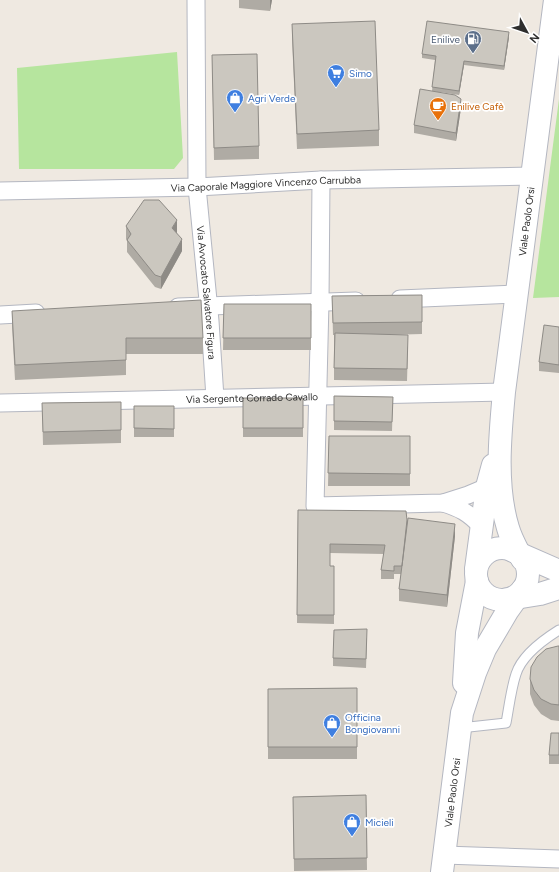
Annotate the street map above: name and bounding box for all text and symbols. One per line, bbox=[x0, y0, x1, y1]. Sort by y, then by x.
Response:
north arrow bbox=[507, 12, 547, 52]
fuel station icon: Enilive bbox=[463, 29, 483, 54]
text: N bbox=[527, 31, 542, 46]
place label: Enilive bbox=[431, 33, 461, 46]
supermarket icon: Simo bbox=[326, 63, 346, 88]
place label: Simo bbox=[349, 67, 372, 80]
shop icon: Agri Verde bbox=[225, 88, 245, 113]
place label: Agri Verde bbox=[248, 92, 296, 105]
cafe icon: Enilive Cafè bbox=[428, 96, 448, 121]
place label: Enilive Cafè bbox=[451, 100, 504, 113]
street label: Via Caporale Maggiore Vincenzo Carrubba bbox=[171, 173, 361, 194]
street label: Viale Paolo Orsi bbox=[515, 186, 537, 257]
street label: Via Avvocato Salvatore Figura bbox=[194, 225, 219, 360]
street label: Via Sergente Corrado Cavallo bbox=[186, 390, 318, 405]
place label: Officina Bongiovanni bbox=[345, 711, 400, 736]
shop icon: Officina Bongiovanni bbox=[322, 713, 342, 738]
street label: Viale Paolo Orsi bbox=[441, 757, 463, 828]
shop icon: Micieli bbox=[342, 812, 362, 837]
place label: Micieli bbox=[365, 816, 394, 829]

